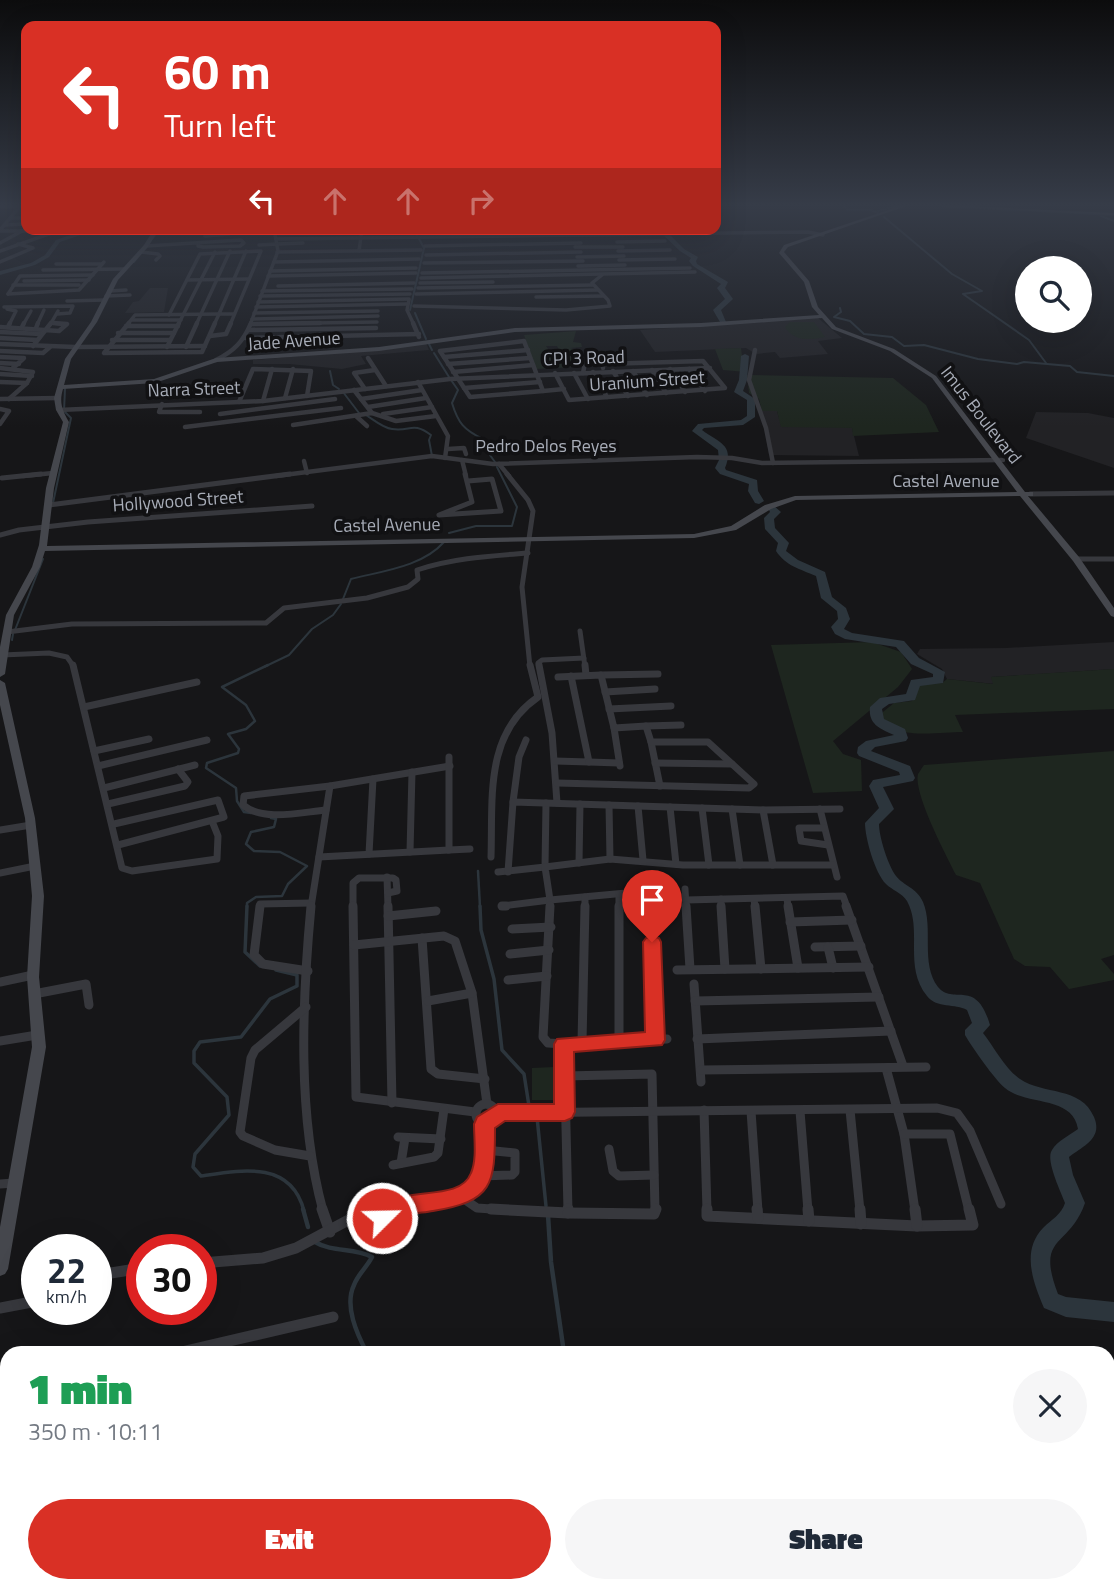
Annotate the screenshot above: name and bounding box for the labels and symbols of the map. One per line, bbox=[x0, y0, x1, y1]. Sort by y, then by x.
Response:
street label: Jade Avenue bbox=[247, 324, 341, 357]
street label: CPI 3 Road bbox=[543, 343, 625, 372]
street label: Imus Boulevard bbox=[935, 360, 1028, 469]
street label: Uranium Street bbox=[588, 363, 706, 398]
street label: Narra Street bbox=[147, 373, 242, 404]
street label: Pedro Delos Reyes bbox=[475, 432, 617, 459]
street label: Castel Avenue bbox=[892, 467, 1000, 494]
street label: Hollywood Street bbox=[112, 482, 245, 519]
street label: Castel Avenue bbox=[333, 510, 441, 539]
pin bbox=[622, 870, 682, 942]
position arrow bbox=[345, 1181, 419, 1255]
speed limit sign: 30 bbox=[126, 1234, 217, 1325]

